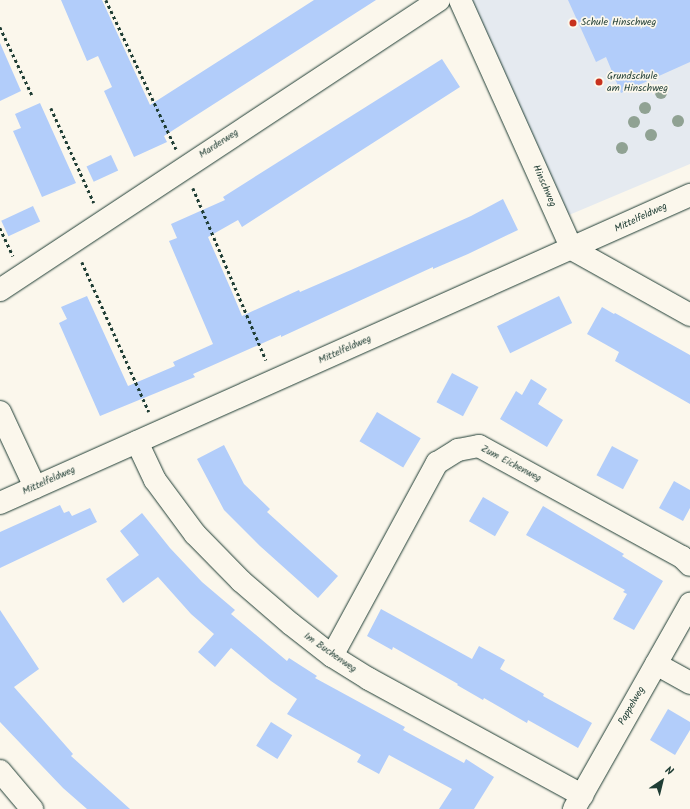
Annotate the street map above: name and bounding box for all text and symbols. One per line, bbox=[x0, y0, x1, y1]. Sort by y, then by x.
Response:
place label: Schule Hinschweg bbox=[581, 17, 656, 29]
marker: Schule Hinschweg bbox=[568, 18, 578, 28]
place label: Grundschule am Hinschweg bbox=[607, 70, 668, 94]
marker: Grundschule am Hinschweg bbox=[594, 77, 604, 87]
street label: Marderweg bbox=[197, 127, 241, 161]
street label: Hinschweg bbox=[529, 163, 559, 209]
street label: Mittelfeldweg bbox=[613, 201, 669, 235]
street label: Mittelfeldweg bbox=[317, 333, 373, 367]
street label: Zum Eichenweg bbox=[479, 443, 543, 485]
street label: Mittelfeldweg bbox=[21, 464, 77, 498]
street label: Im Buchenweg bbox=[301, 630, 359, 676]
street label: Pappelweg bbox=[616, 685, 648, 727]
north arrow bbox=[642, 761, 682, 801]
text: N bbox=[661, 762, 677, 781]

